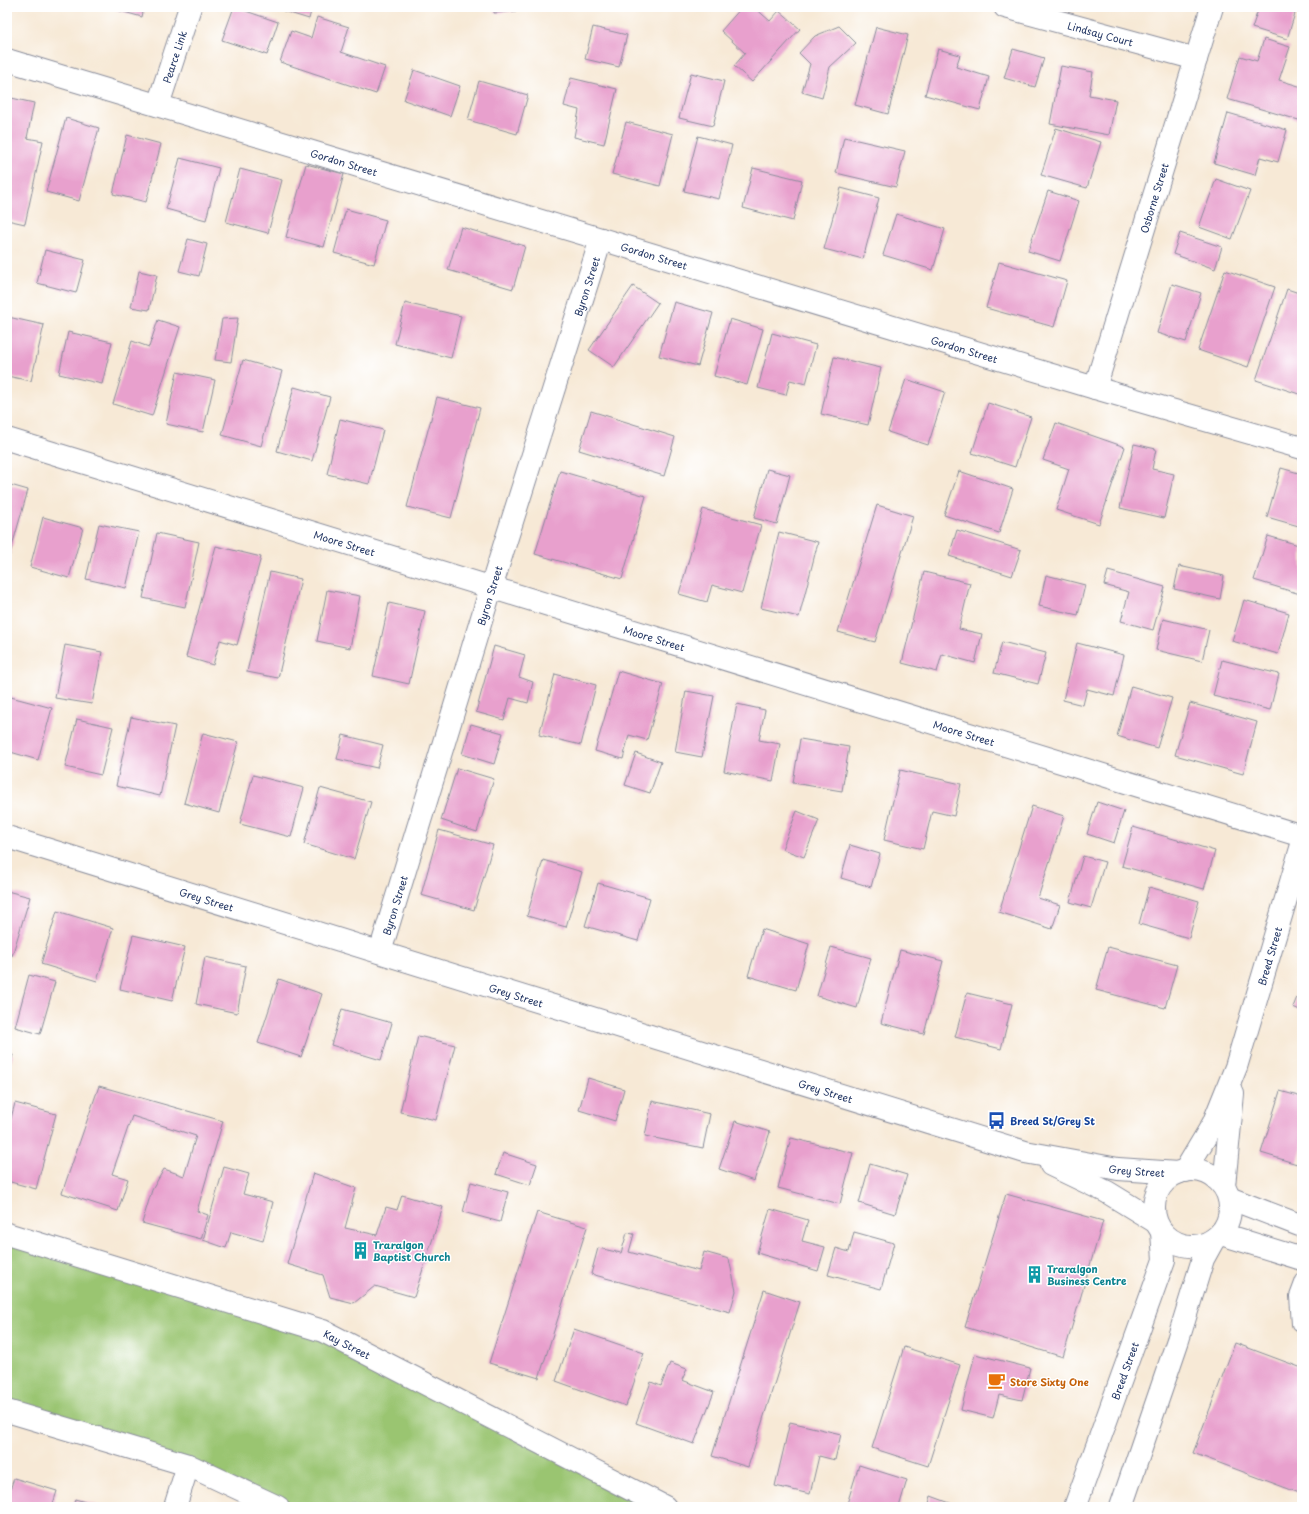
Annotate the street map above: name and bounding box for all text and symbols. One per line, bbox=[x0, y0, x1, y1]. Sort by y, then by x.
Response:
street label: Lindsay Court bbox=[1066, 17, 1135, 49]
street label: Pearce Link bbox=[158, 28, 189, 85]
street label: Gordon Street bbox=[309, 144, 379, 179]
street label: Osborne Street bbox=[1136, 161, 1171, 235]
street label: Gordon Street bbox=[619, 238, 689, 272]
street label: Byron Street bbox=[570, 255, 603, 318]
street label: Gordon Street bbox=[929, 332, 1000, 366]
street label: Moore Street bbox=[312, 526, 377, 559]
street label: Byron Street bbox=[473, 564, 505, 627]
street label: Moore Street bbox=[622, 621, 687, 654]
street label: Moore Street bbox=[932, 716, 997, 749]
street label: Byron Street bbox=[378, 873, 410, 937]
street label: Grey Street bbox=[178, 883, 236, 914]
street label: Breed Street bbox=[1253, 925, 1285, 987]
street label: Grey Street bbox=[487, 979, 545, 1010]
street label: Grey Street bbox=[797, 1075, 855, 1106]
bus stop icon: Breed St/Grey St bbox=[987, 1110, 1007, 1130]
place label: Breed St/Grey St bbox=[1010, 1113, 1095, 1128]
street label: Grey Street bbox=[1108, 1160, 1165, 1180]
place label: Traralgon Baptist Church bbox=[373, 1237, 450, 1264]
building icon: Traralgon Baptist Church bbox=[350, 1240, 370, 1260]
place label: Traralgon Business Centre bbox=[1047, 1261, 1127, 1288]
building icon: Traralgon Business Centre bbox=[1024, 1264, 1044, 1284]
street label: Kay Street bbox=[321, 1325, 373, 1362]
street label: Breed Street bbox=[1107, 1340, 1141, 1402]
cafe icon: Store Sixty One bbox=[987, 1371, 1007, 1391]
place label: Store Sixty One bbox=[1010, 1374, 1089, 1389]

